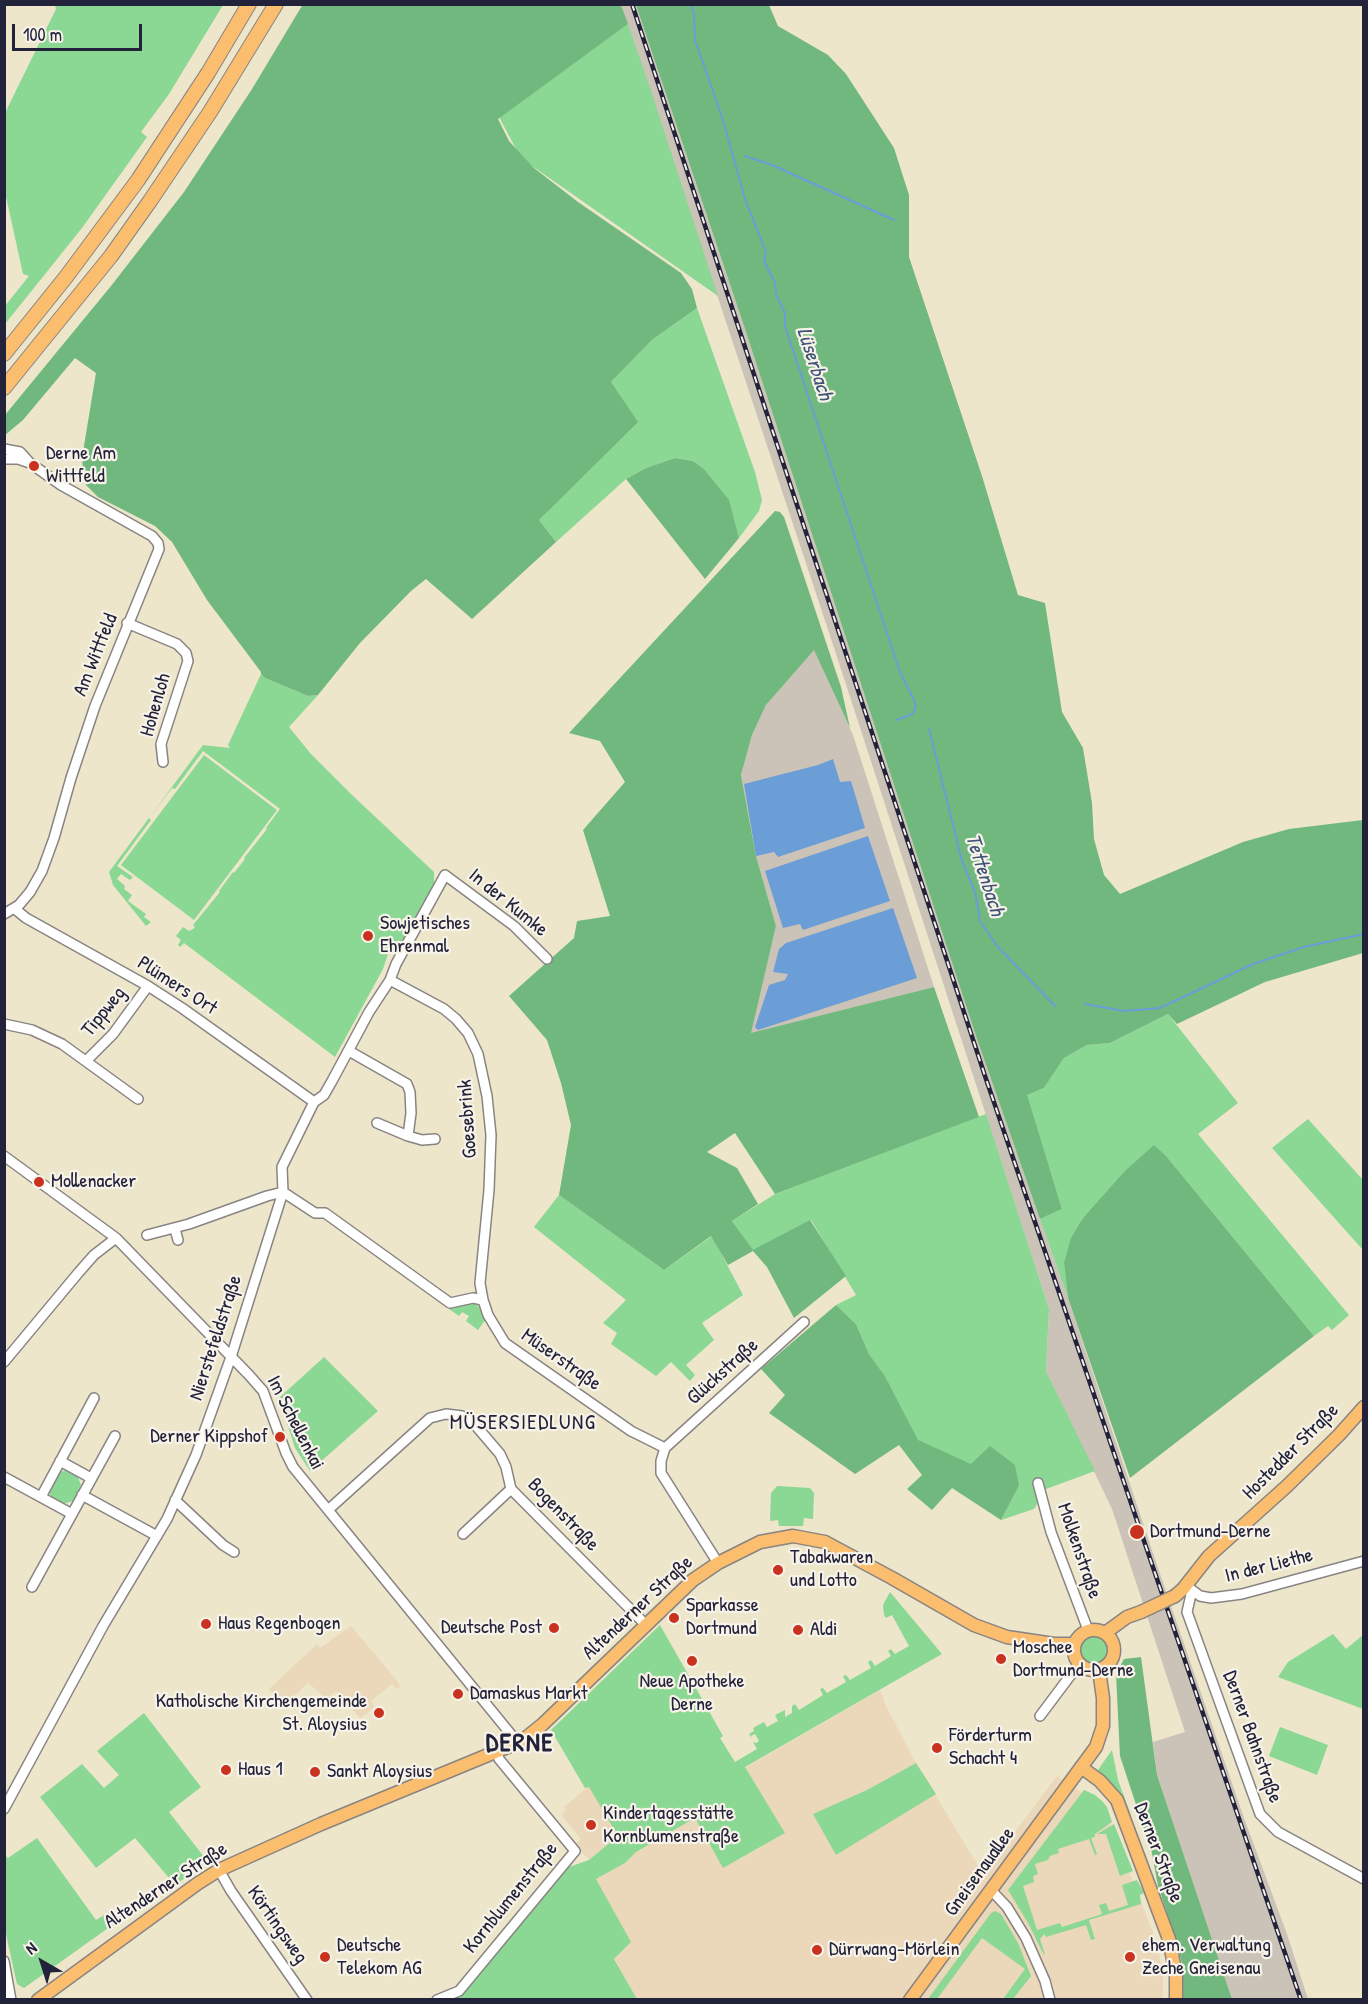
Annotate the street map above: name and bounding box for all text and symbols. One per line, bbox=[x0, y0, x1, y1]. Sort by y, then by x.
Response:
scale bar bbox=[15, 12, 146, 50]
text: 100 m bbox=[23, 22, 62, 47]
water label: Lüserbach bbox=[790, 325, 838, 403]
place label: Derne Am Wittfeld bbox=[46, 442, 116, 489]
marker: Derne Am Wittfeld bbox=[27, 459, 41, 473]
street label: Am Wittfeld bbox=[69, 610, 123, 700]
street label: Hohenloh bbox=[136, 671, 176, 739]
water label: Tettenbach bbox=[959, 831, 1009, 919]
street label: In der Kumke bbox=[464, 864, 552, 942]
place label: Sowjetisches Ehrenmal bbox=[380, 912, 470, 959]
marker: Sowjetisches Ehrenmal bbox=[361, 929, 375, 943]
street label: Plümers Ort bbox=[133, 951, 221, 1021]
street label: Tippweg bbox=[77, 982, 131, 1042]
street label: Goesebrink bbox=[453, 1079, 483, 1159]
place label: Mollenacker bbox=[51, 1170, 136, 1194]
marker: Mollenacker bbox=[32, 1175, 46, 1189]
street label: Nierstefeldstraße bbox=[184, 1272, 248, 1404]
street label: Müserstraße bbox=[516, 1324, 606, 1396]
street label: Glückstraße bbox=[682, 1334, 764, 1410]
street label: Im Schellenkai bbox=[261, 1372, 329, 1474]
street label: Hostedder Straße bbox=[1238, 1399, 1344, 1505]
district label: MÜSERSIEDLUNG bbox=[450, 1410, 596, 1436]
place label: Derner Kippshof bbox=[150, 1425, 268, 1449]
marker: Derner Kippshof bbox=[273, 1430, 287, 1444]
street label: Bogenstraße bbox=[522, 1473, 604, 1557]
street label: Molkenstraße bbox=[1051, 1500, 1107, 1602]
place label: Dortmund-Derne bbox=[1150, 1520, 1271, 1544]
marker: Dortmund-Derne bbox=[1128, 1523, 1146, 1541]
street label: In der Liethe bbox=[1223, 1544, 1315, 1588]
place label: Tabakwaren und Lotto bbox=[790, 1546, 873, 1593]
street label: Altenderner Straße bbox=[578, 1551, 698, 1665]
marker: Tabakwaren und Lotto bbox=[771, 1563, 785, 1577]
place label: Sparkasse Dortmund bbox=[686, 1594, 759, 1641]
marker: Sparkasse Dortmund bbox=[667, 1611, 681, 1625]
place label: Haus Regenbogen bbox=[218, 1612, 341, 1636]
place label: Deutsche Post bbox=[441, 1616, 542, 1640]
marker: Haus Regenbogen bbox=[199, 1617, 213, 1631]
place label: Aldi bbox=[810, 1618, 837, 1642]
marker: Deutsche Post bbox=[547, 1621, 561, 1635]
marker: Aldi bbox=[791, 1623, 805, 1637]
place label: Moschee Dortmund-Derne bbox=[1013, 1636, 1134, 1683]
marker: Moschee Dortmund-Derne bbox=[994, 1652, 1008, 1666]
marker: Neue Apotheke Derne bbox=[685, 1654, 699, 1668]
street label: Derner Bahnstraße bbox=[1217, 1668, 1287, 1806]
place label: Neue Apotheke Derne bbox=[639, 1670, 745, 1717]
place label: Damaskus Markt bbox=[470, 1682, 588, 1706]
marker: Damaskus Markt bbox=[451, 1687, 465, 1701]
place label: Katholische Kirchengemeinde St. Aloysius bbox=[156, 1690, 367, 1737]
marker: Katholische Kirchengemeinde St. Aloysius bbox=[372, 1706, 386, 1720]
place label: Förderturm Schacht 4 bbox=[949, 1724, 1032, 1771]
district label: DERNE bbox=[486, 1728, 554, 1760]
marker: Förderturm Schacht 4 bbox=[930, 1741, 944, 1755]
place label: Haus 1 bbox=[238, 1758, 283, 1782]
place label: Sankt Aloysius bbox=[327, 1760, 432, 1784]
marker: Haus 1 bbox=[219, 1763, 233, 1777]
marker: Sankt Aloysius bbox=[308, 1765, 322, 1779]
street label: Derner Straße bbox=[1128, 1800, 1188, 1906]
place label: Kindertagesstätte Kornblumenstraße bbox=[603, 1802, 739, 1849]
marker: Kindertagesstätte Kornblumenstraße bbox=[584, 1818, 598, 1832]
street label: Gneisenauallee bbox=[940, 1823, 1020, 1921]
street label: Altenderner Straße bbox=[100, 1837, 232, 1935]
street label: Kornblumenstraße bbox=[459, 1838, 563, 1958]
street label: Körtingsweg bbox=[242, 1882, 312, 1968]
north arrow bbox=[12, 1932, 72, 1992]
place label: Deutsche Telekom AG bbox=[337, 1934, 422, 1981]
place label: ehem. Verwaltung Zeche Gneisenau bbox=[1142, 1934, 1271, 1981]
text: N bbox=[20, 1937, 41, 1959]
place label: Dürrwang-Mörlein bbox=[829, 1938, 959, 1962]
marker: Dürrwang-Mörlein bbox=[810, 1943, 824, 1957]
marker: Deutsche Telekom AG bbox=[318, 1950, 332, 1964]
marker: ehem. Verwaltung Zeche Gneisenau bbox=[1123, 1950, 1137, 1964]

